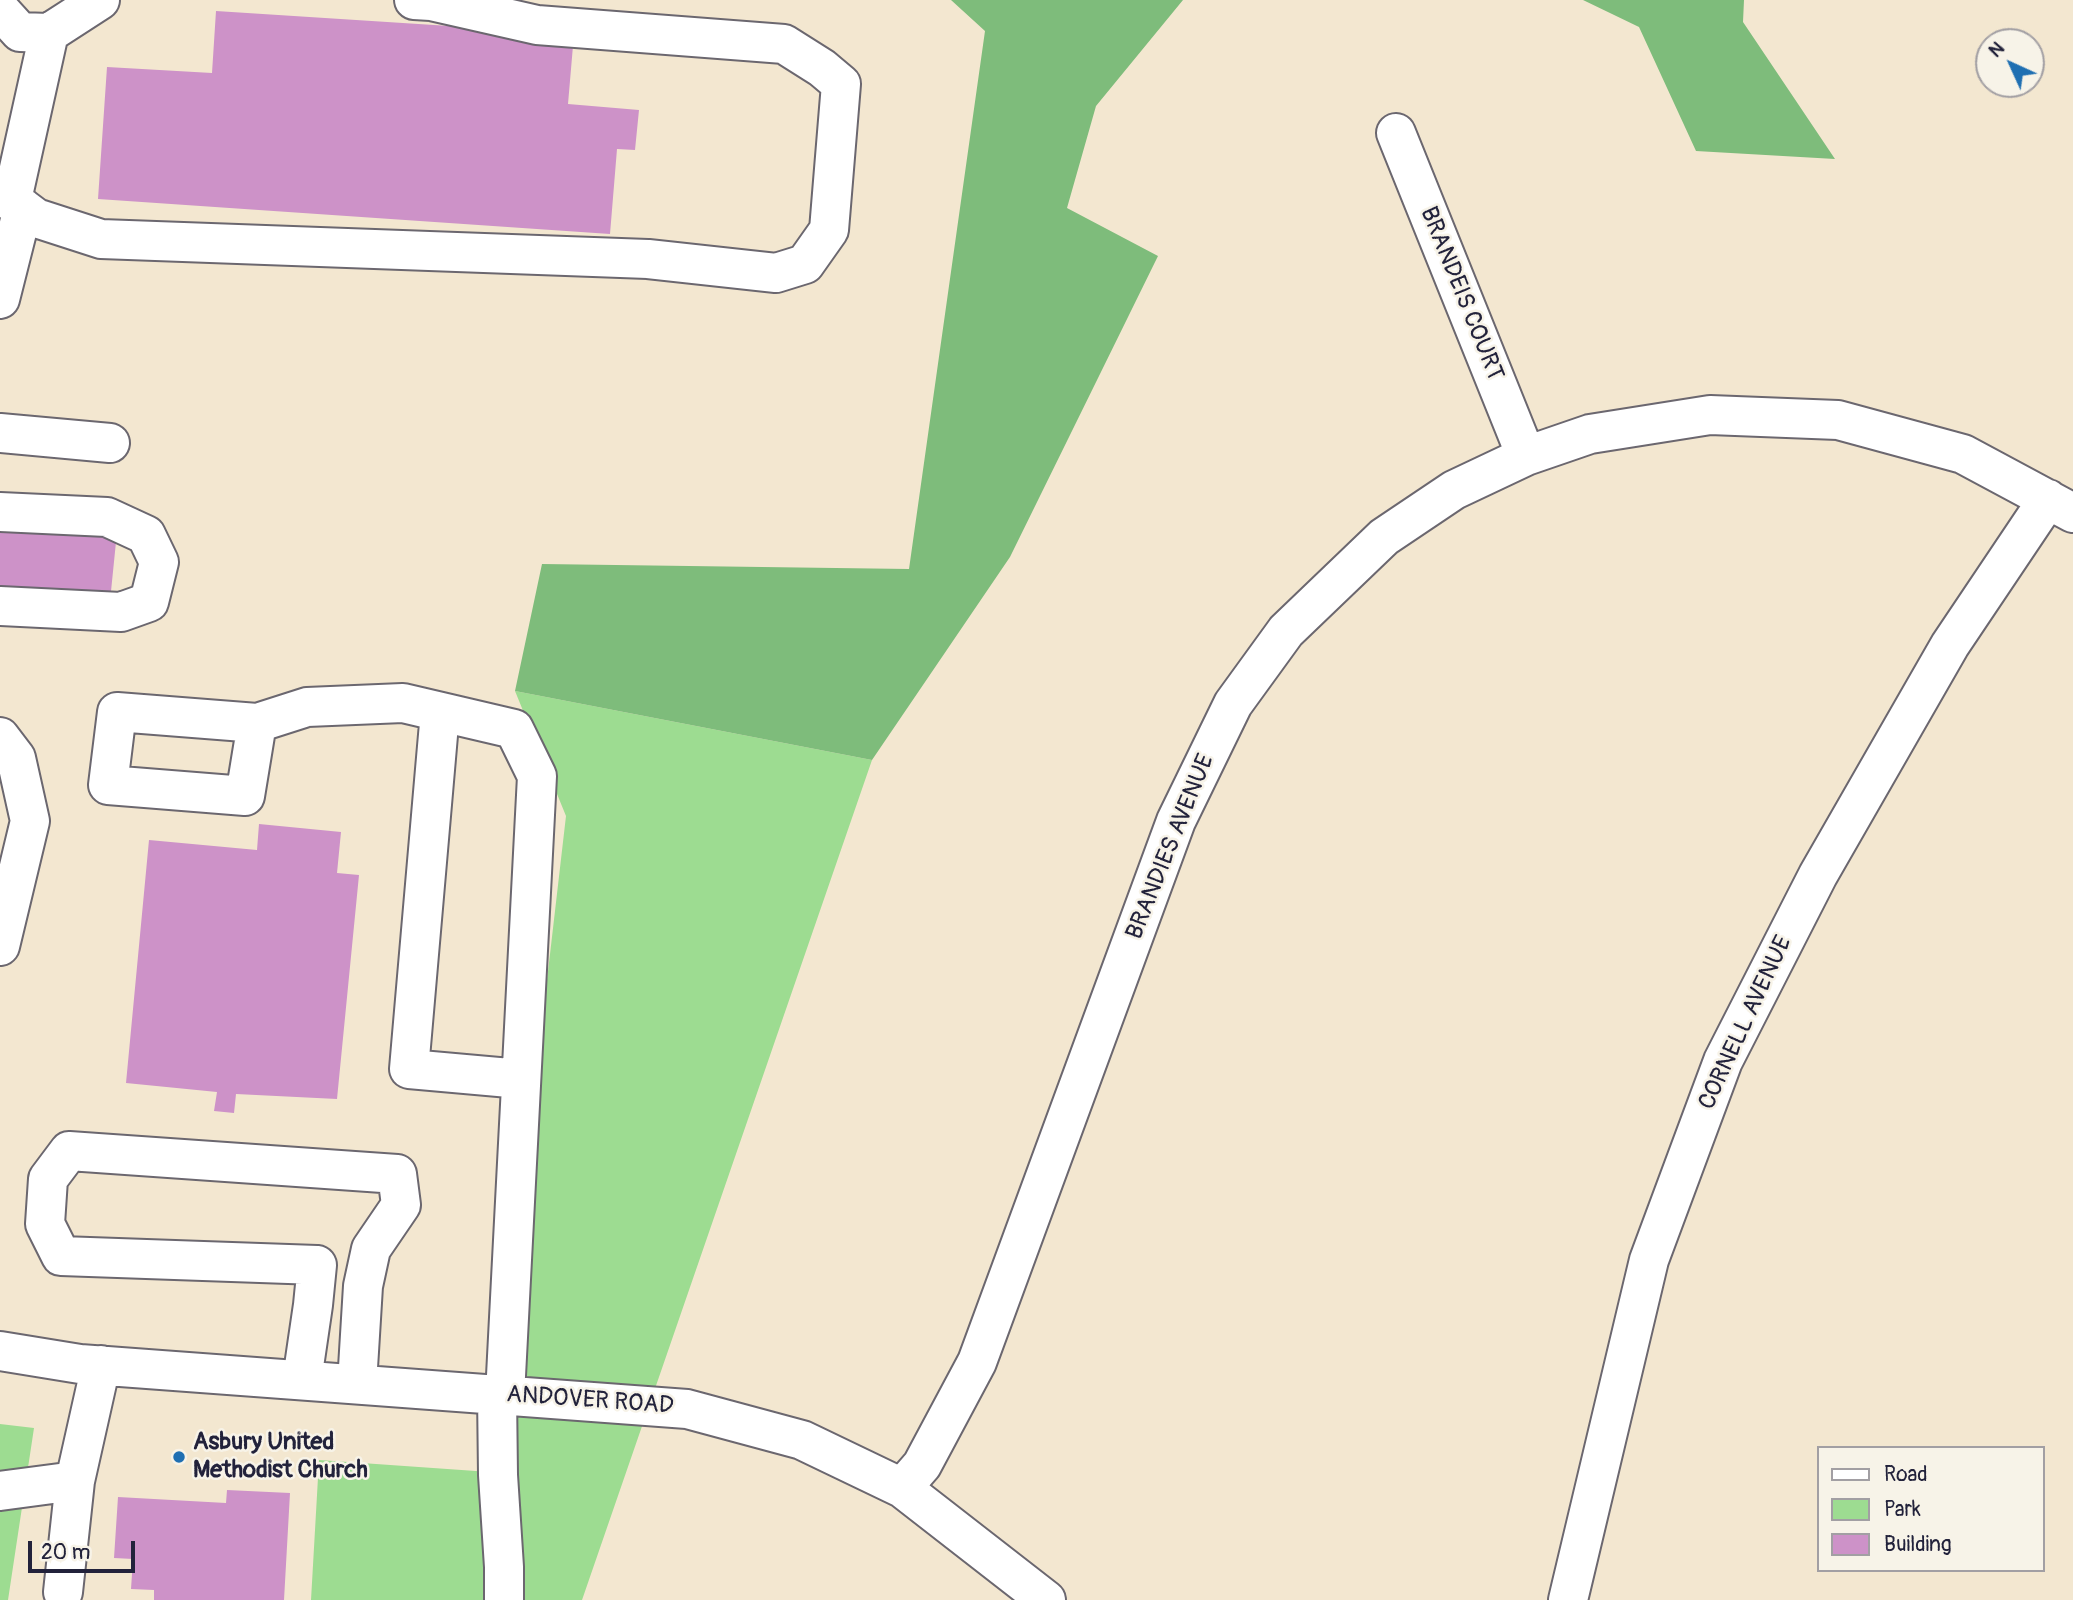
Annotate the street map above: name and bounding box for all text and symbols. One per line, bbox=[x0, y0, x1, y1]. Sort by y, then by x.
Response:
north arrow bbox=[1975, 28, 2045, 98]
text: N bbox=[1984, 37, 2010, 63]
street label: BRANDEIS COURT bbox=[1413, 203, 1509, 385]
street label: BRANDIES AVENUE bbox=[1121, 750, 1221, 944]
street label: CORNELL AVENUE bbox=[1693, 932, 1799, 1114]
street label: ANDOVER ROAD bbox=[505, 1381, 675, 1421]
place label: Asbury United Methodist Church bbox=[193, 1429, 368, 1485]
legend bbox=[1818, 1446, 2045, 1572]
marker: Asbury United Methodist Church bbox=[171, 1449, 187, 1465]
text: Road bbox=[1884, 1461, 1928, 1488]
text: Park bbox=[1884, 1496, 1921, 1523]
scale bar bbox=[32, 1526, 138, 1570]
text: Building bbox=[1884, 1531, 1951, 1558]
text: 20 m bbox=[41, 1539, 90, 1566]

